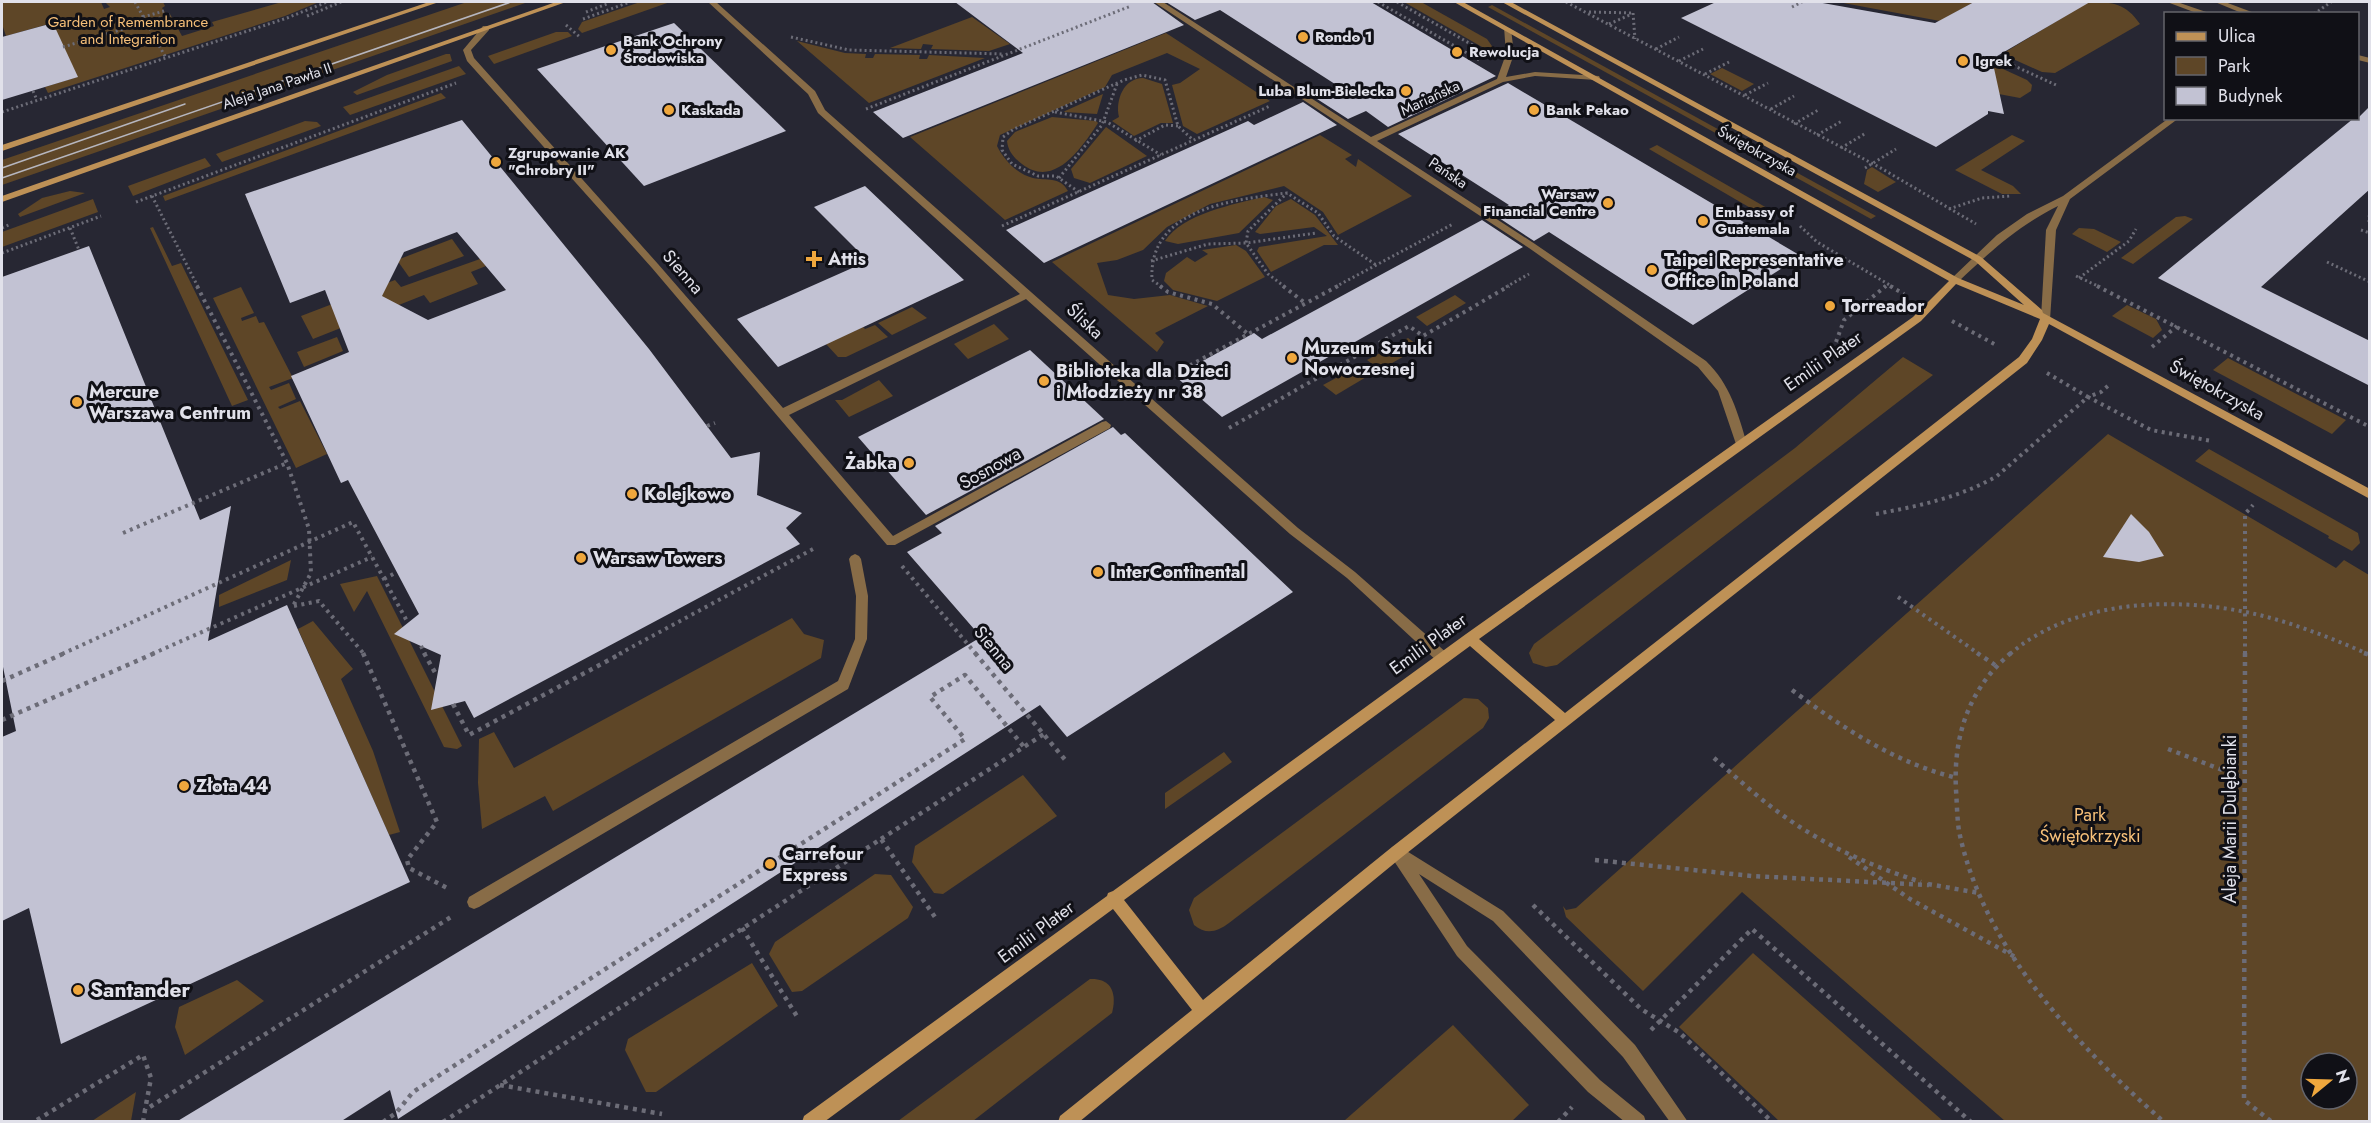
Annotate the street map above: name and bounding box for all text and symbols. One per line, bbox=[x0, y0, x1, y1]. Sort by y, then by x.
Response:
park label: Garden of Remembrance and Integration bbox=[48, 11, 209, 50]
legend bbox=[2164, 12, 2359, 120]
text: Ulica bbox=[2218, 23, 2255, 49]
place label: Rondo 1 bbox=[1315, 26, 1372, 48]
place label: Bank Ochrony Środowiska bbox=[623, 30, 722, 69]
marker: Rondo 1 bbox=[1296, 30, 1310, 44]
place label: Rewolucja bbox=[1469, 41, 1539, 63]
marker: Bank Ochrony Środowiska bbox=[604, 43, 618, 57]
marker: Rewolucja bbox=[1450, 45, 1464, 59]
place label: Igrek bbox=[1975, 50, 2012, 72]
text: Park bbox=[2218, 53, 2250, 79]
marker: Igrek bbox=[1956, 54, 1970, 68]
street label: Aleja Jana Pawła II bbox=[219, 57, 335, 115]
street label: Mariańska bbox=[1397, 75, 1463, 121]
place label: Luba Blum-Bielecka bbox=[1258, 80, 1394, 102]
text: Budynek bbox=[2218, 83, 2282, 109]
marker: Luba Blum-Bielecka bbox=[1399, 84, 1413, 98]
place label: Kaskada bbox=[681, 99, 741, 121]
place label: Bank Pekao bbox=[1546, 99, 1629, 121]
marker: Kaskada bbox=[662, 103, 676, 117]
marker: Bank Pekao bbox=[1527, 103, 1541, 117]
street label: Świętokrzyska bbox=[1713, 120, 1801, 182]
place label: Zgrupowanie AK "Chrobry II" bbox=[508, 142, 626, 181]
street label: Pańska bbox=[1424, 152, 1472, 194]
marker: Zgrupowanie AK "Chrobry II" bbox=[489, 155, 503, 169]
place label: Warsaw Financial Centre bbox=[1483, 183, 1597, 222]
marker: Warsaw Financial Centre bbox=[1601, 196, 1615, 210]
place label: Embassy of Guatemala bbox=[1715, 201, 1794, 240]
marker: Embassy of Guatemala bbox=[1696, 214, 1710, 228]
street label: Sienna bbox=[656, 244, 710, 300]
place label: Attis bbox=[827, 246, 866, 272]
place label: Taipei Representative Office in Poland bbox=[1664, 247, 1844, 294]
marker: Attis bbox=[805, 250, 823, 268]
marker: Taipei Representative Office in Poland bbox=[1645, 263, 1659, 277]
place label: Torreador bbox=[1842, 293, 1925, 319]
street label: Śliska bbox=[1061, 297, 1109, 345]
marker: Torreador bbox=[1823, 299, 1837, 313]
street label: Emilii Plater bbox=[1779, 324, 1868, 397]
place label: Muzeum Sztuki Nowoczesnej bbox=[1304, 335, 1432, 382]
marker: Muzeum Sztuki Nowoczesnej bbox=[1285, 351, 1299, 365]
street label: Świętokrzyska bbox=[2165, 353, 2269, 427]
place label: Biblioteka dla Dzieci i Młodzieży nr 38 bbox=[1056, 358, 1229, 405]
marker: Biblioteka dla Dzieci i Młodzieży nr 38 bbox=[1037, 374, 1051, 388]
place label: Mercure Warszawa Centrum bbox=[89, 379, 251, 426]
marker: Mercure Warszawa Centrum bbox=[70, 395, 84, 409]
street label: Sosnowa bbox=[954, 440, 1026, 496]
place label: Żabka bbox=[845, 450, 897, 476]
marker: Żabka bbox=[902, 456, 916, 470]
place label: Kolejkowo bbox=[644, 481, 732, 507]
marker: Kolejkowo bbox=[625, 487, 639, 501]
place label: Warsaw Towers bbox=[593, 545, 722, 571]
marker: Warsaw Towers bbox=[574, 551, 588, 565]
place label: InterContinental bbox=[1110, 559, 1245, 585]
marker: InterContinental bbox=[1091, 565, 1105, 579]
street label: Emilii Plater bbox=[1384, 607, 1473, 681]
street label: Sienna bbox=[968, 620, 1020, 676]
street label: Aleja Marii Dulębianki bbox=[2217, 735, 2243, 903]
place label: Złota 44 bbox=[196, 773, 269, 799]
marker: Złota 44 bbox=[177, 779, 191, 793]
park label: Park Świętokrzyski bbox=[2039, 802, 2141, 849]
place label: Carrefour Express bbox=[782, 841, 864, 888]
marker: Carrefour Express bbox=[763, 857, 777, 871]
street label: Emilii Plater bbox=[992, 894, 1080, 969]
place label: Santander bbox=[90, 975, 191, 1005]
marker: Santander bbox=[71, 983, 85, 997]
north arrow bbox=[2299, 1051, 2359, 1111]
text: N bbox=[2330, 1067, 2356, 1086]

